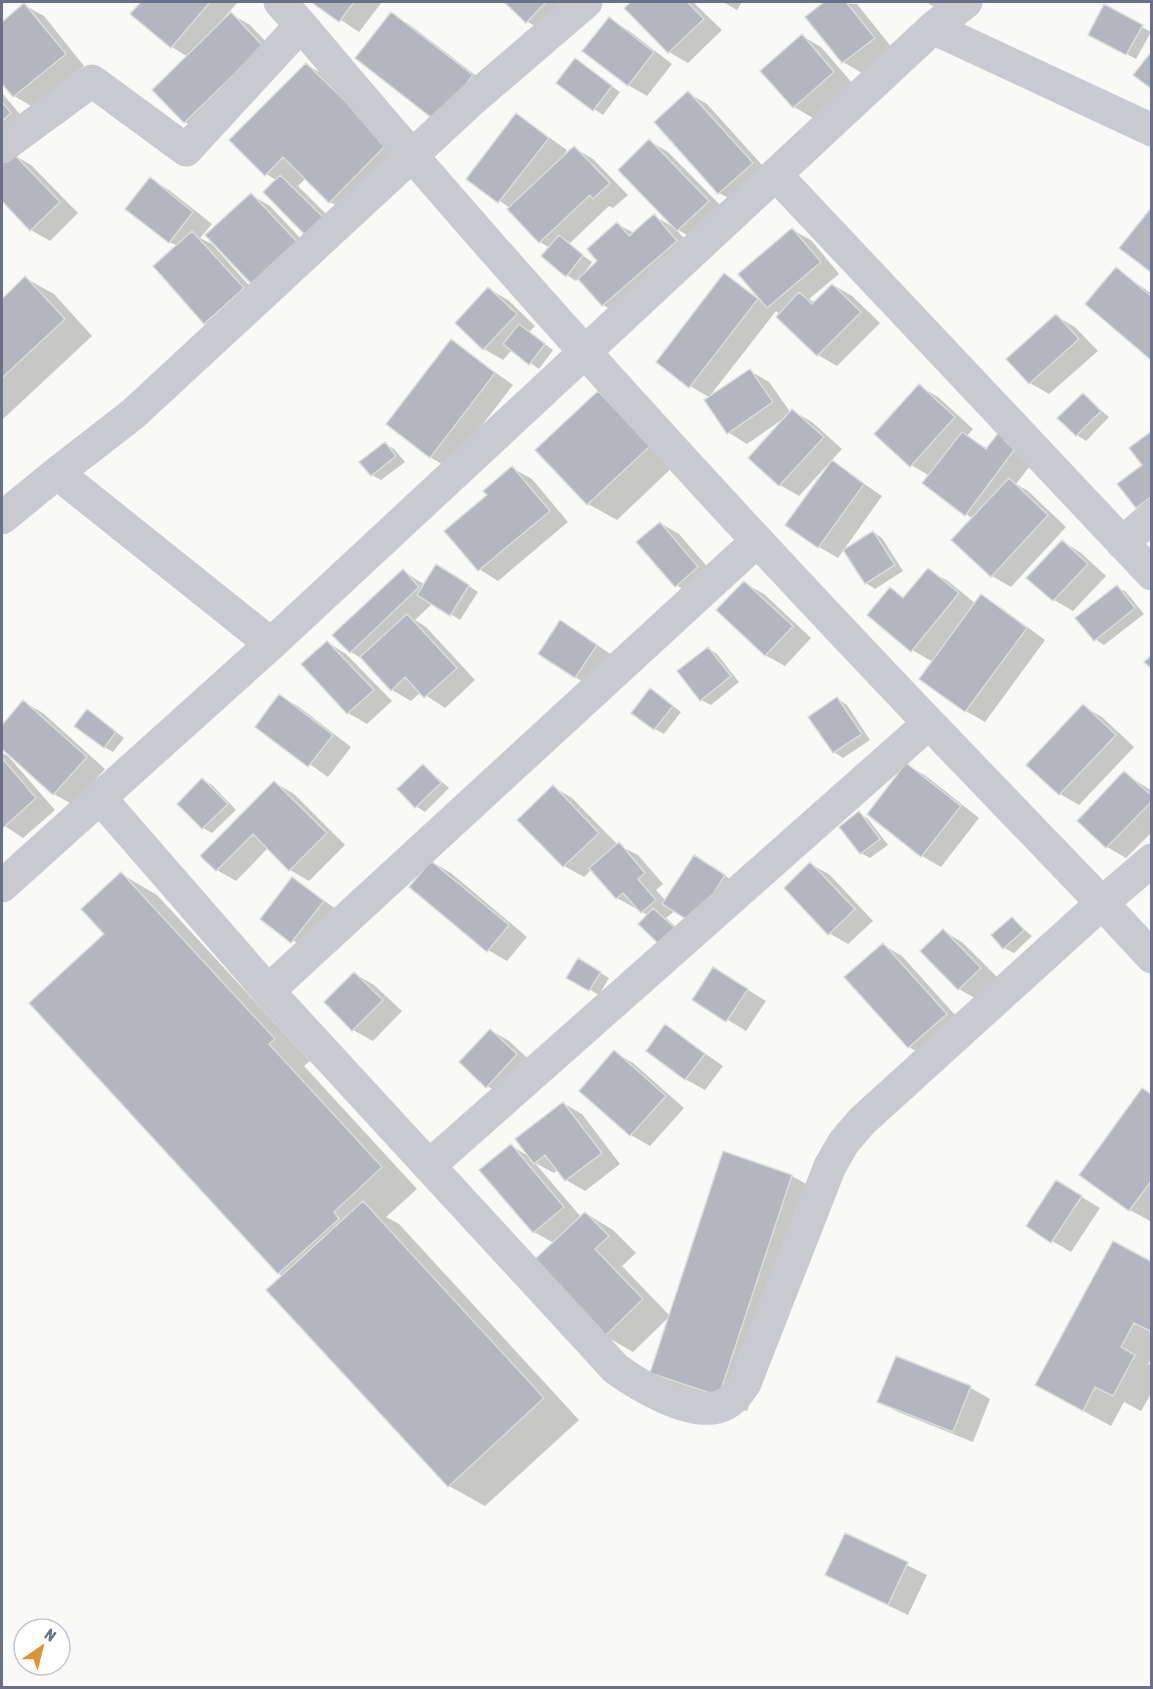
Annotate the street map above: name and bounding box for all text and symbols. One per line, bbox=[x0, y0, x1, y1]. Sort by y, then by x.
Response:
north arrow bbox=[12, 1617, 72, 1677]
text: N bbox=[42, 1625, 60, 1645]

